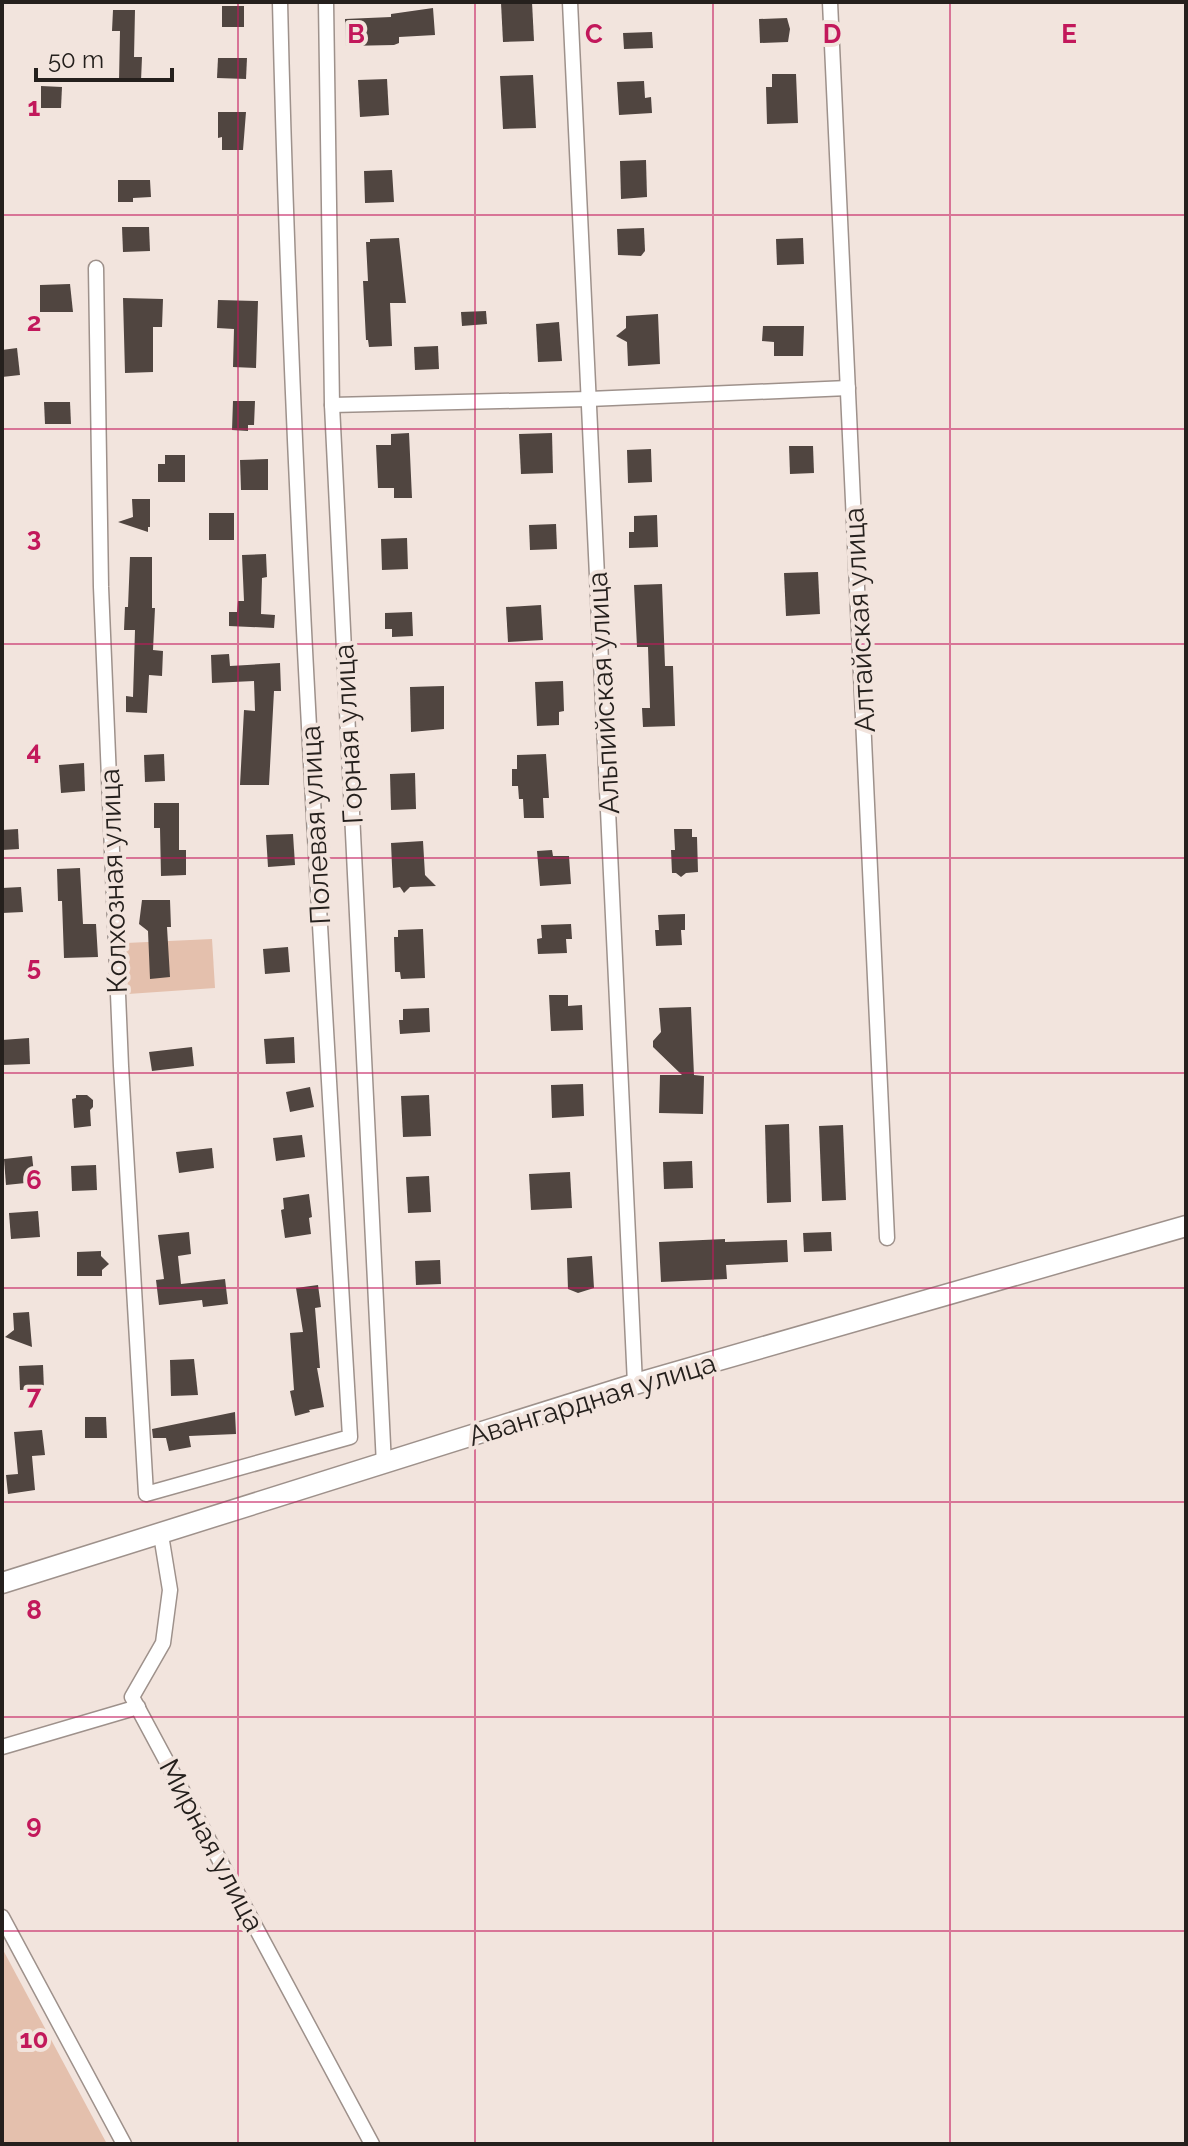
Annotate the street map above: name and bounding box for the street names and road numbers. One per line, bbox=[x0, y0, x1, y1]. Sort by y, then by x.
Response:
street label: Алтайская улица bbox=[837, 507, 882, 733]
street label: Альпийская улица bbox=[581, 571, 626, 815]
street label: Горная улица bbox=[327, 643, 370, 825]
street label: Полевая улица bbox=[294, 725, 337, 925]
street label: Колхозная улица bbox=[93, 768, 134, 994]
street label: Авангардная улица bbox=[464, 1346, 720, 1453]
street label: Мирная улица bbox=[152, 1754, 271, 1937]

